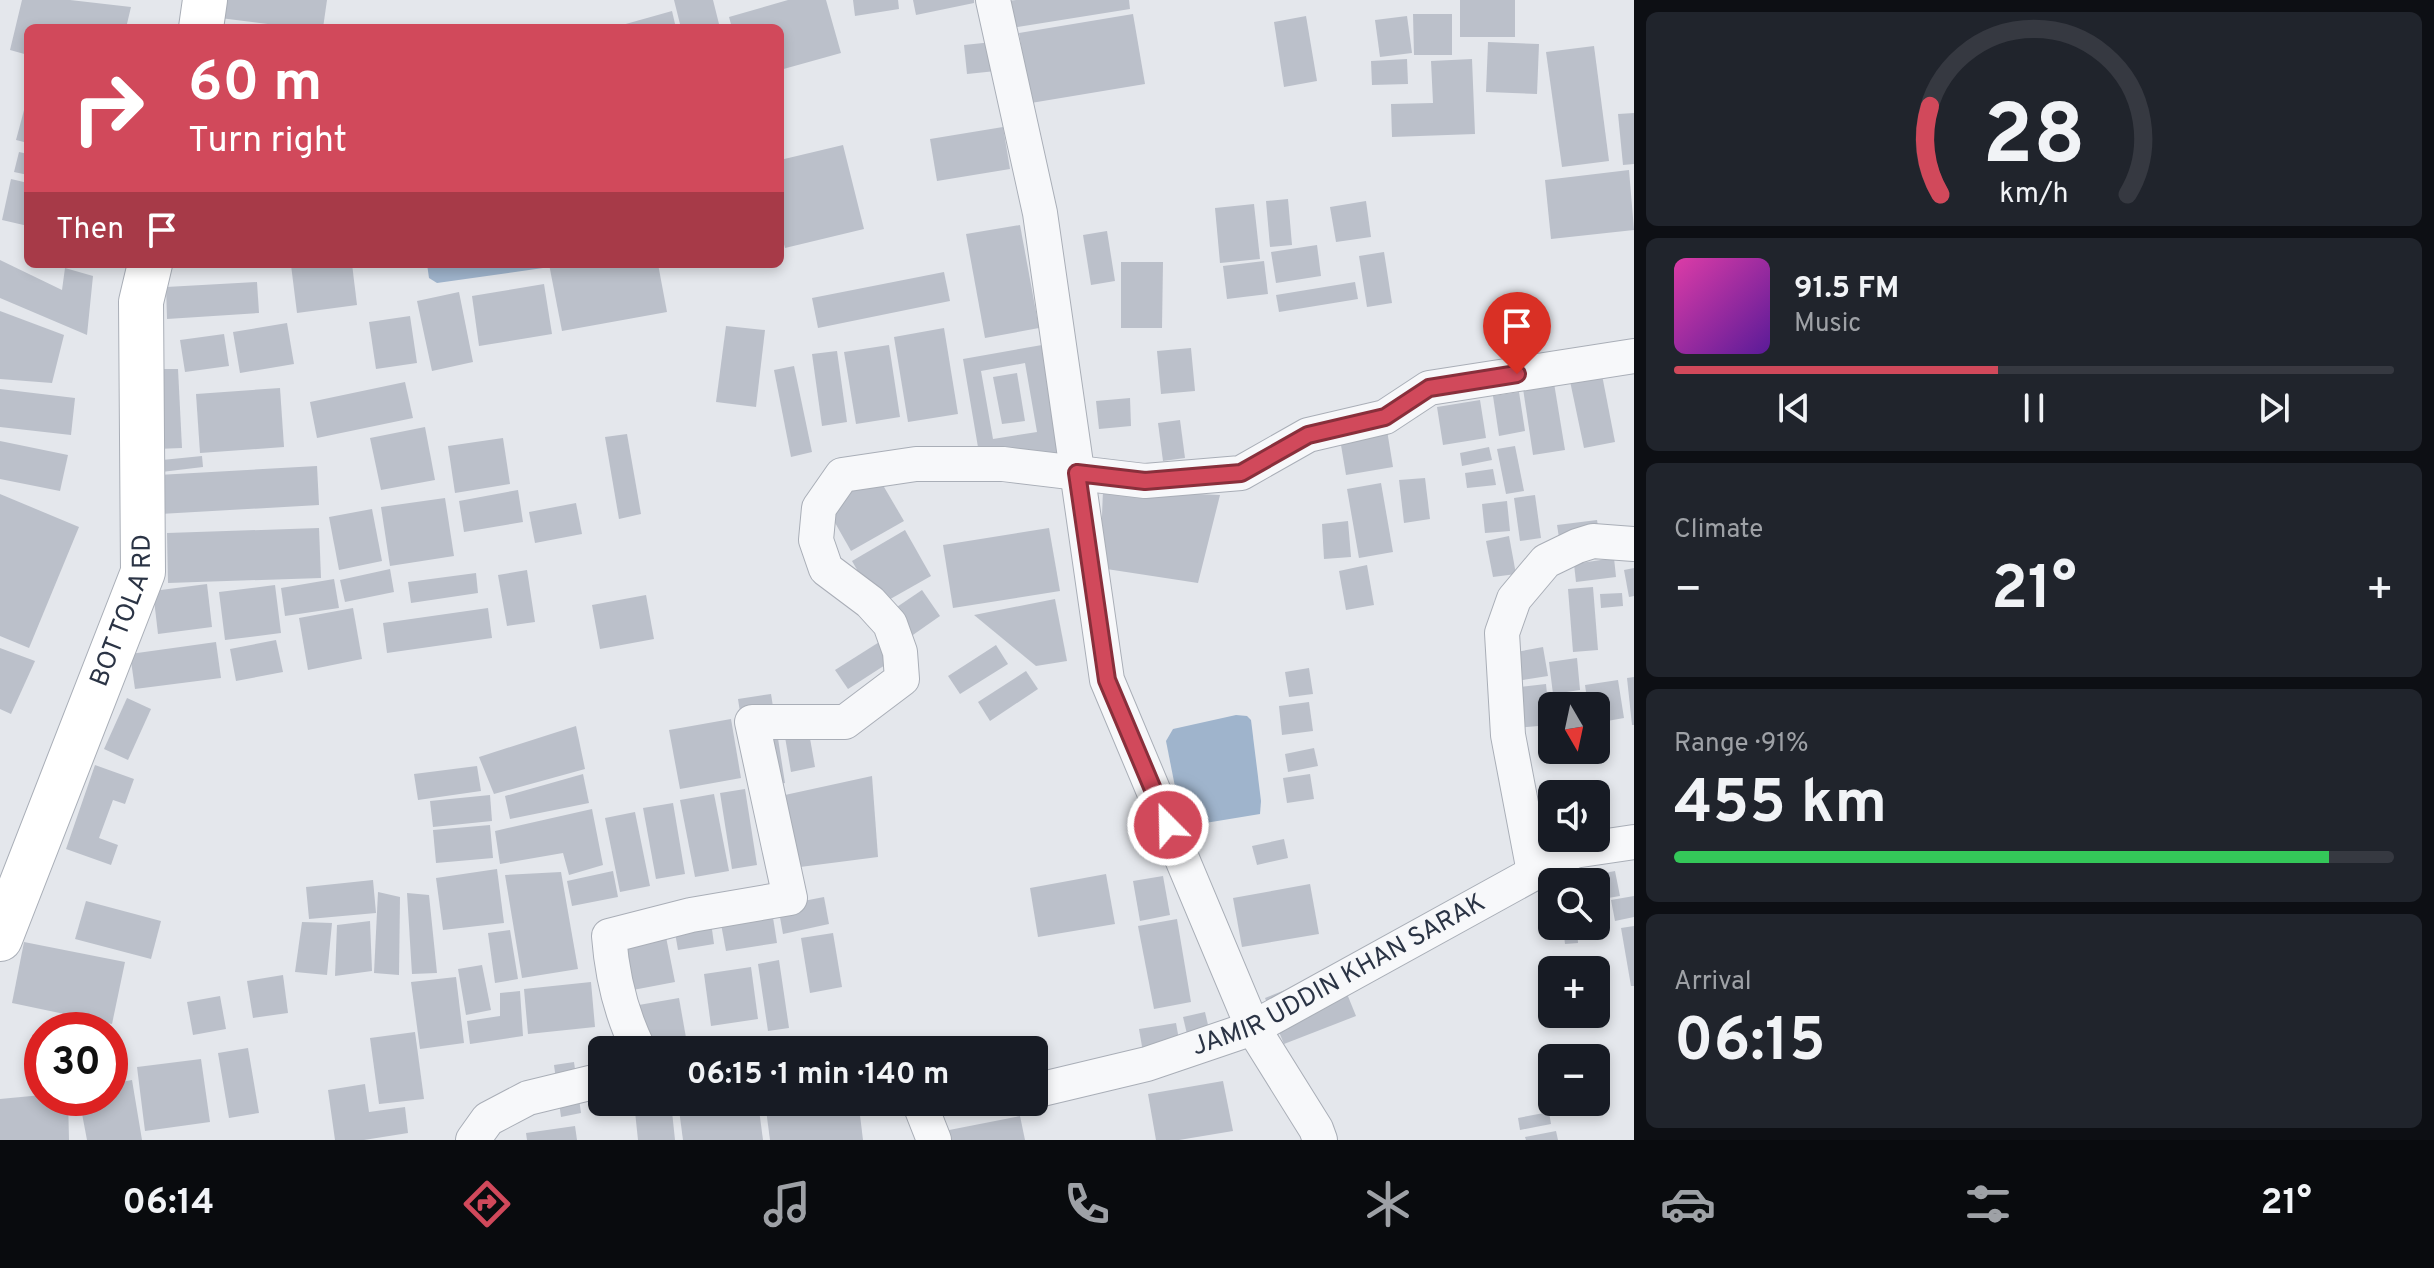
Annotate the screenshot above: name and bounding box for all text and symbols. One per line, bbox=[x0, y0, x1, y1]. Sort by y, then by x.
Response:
text: 60 m bbox=[188, 50, 322, 120]
icon: right bbox=[56, 56, 160, 160]
text: 28 bbox=[1982, 87, 2086, 192]
text: Turn right bbox=[188, 119, 347, 165]
text: km/h bbox=[1999, 177, 2069, 213]
icon: arrive bbox=[140, 208, 184, 252]
text: Then bbox=[56, 212, 124, 249]
text: 91.5 FM bbox=[1794, 271, 1899, 308]
pin bbox=[1483, 292, 1551, 374]
icon: arrive bbox=[1495, 304, 1539, 348]
text: Music bbox=[1794, 308, 1861, 341]
icon: previous bbox=[1772, 386, 1816, 430]
icon: pause bbox=[2012, 386, 2056, 430]
icon: next bbox=[2252, 386, 2296, 430]
text: Climate bbox=[1674, 514, 1763, 547]
street label: BOT TOLA RD bbox=[83, 534, 159, 691]
text: 21° bbox=[1991, 554, 2077, 630]
text: − bbox=[1674, 564, 1702, 620]
text: + bbox=[2366, 564, 2394, 620]
north arrow bbox=[1538, 692, 1610, 764]
map controls bbox=[1538, 692, 1610, 1116]
text: Range · 91% bbox=[1674, 728, 1809, 761]
text: 455 km bbox=[1674, 768, 1887, 844]
button: sound bbox=[1538, 780, 1610, 852]
position arrow bbox=[1126, 783, 1210, 867]
button: search bbox=[1538, 868, 1610, 940]
street label: JAMIR UDDIN KHAN SARAK bbox=[1188, 887, 1491, 1064]
button: + bbox=[1538, 956, 1610, 1028]
text: Arrival bbox=[1674, 966, 1752, 999]
text: 06:15 bbox=[1674, 1006, 1826, 1082]
speed limit sign: 30 bbox=[24, 1012, 128, 1116]
button: − bbox=[1538, 1044, 1610, 1116]
text: 06:15 · 1 min · 140 m bbox=[687, 1057, 949, 1094]
icon: directions bbox=[459, 1176, 515, 1232]
icon: music bbox=[759, 1176, 815, 1232]
icon: phone bbox=[1059, 1176, 1115, 1232]
icon: climate bbox=[1360, 1176, 1416, 1232]
icon: car bbox=[1660, 1176, 1716, 1232]
icon: filters bbox=[1960, 1176, 2016, 1232]
text: 06:14 bbox=[122, 1181, 214, 1227]
text: 21° bbox=[2260, 1181, 2312, 1227]

